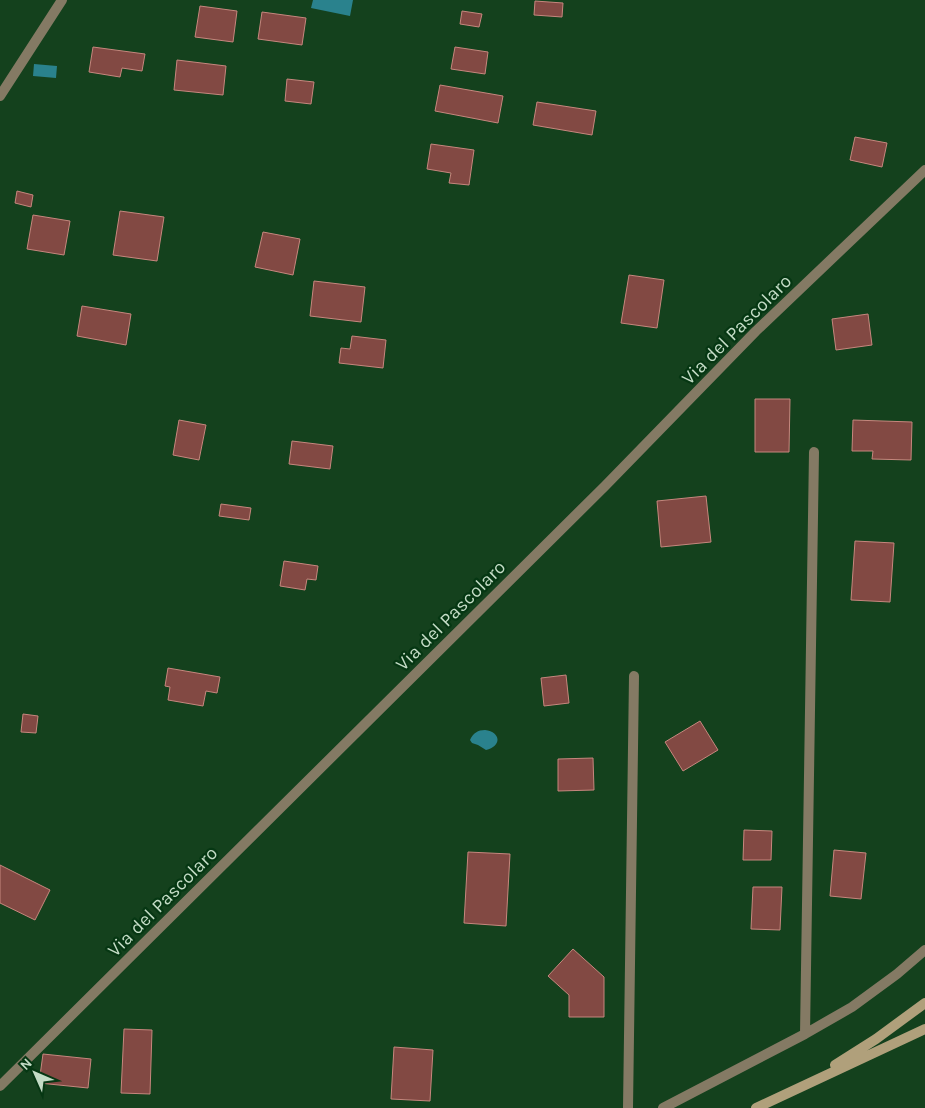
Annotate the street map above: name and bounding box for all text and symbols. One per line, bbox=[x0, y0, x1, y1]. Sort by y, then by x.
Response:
street label: Via del Pascolaro bbox=[677, 270, 796, 389]
street label: Via del Pascolaro bbox=[391, 556, 510, 675]
street label: Via del Pascolaro bbox=[103, 842, 222, 961]
north arrow bbox=[10, 1048, 60, 1098]
text: N bbox=[17, 1055, 36, 1074]

